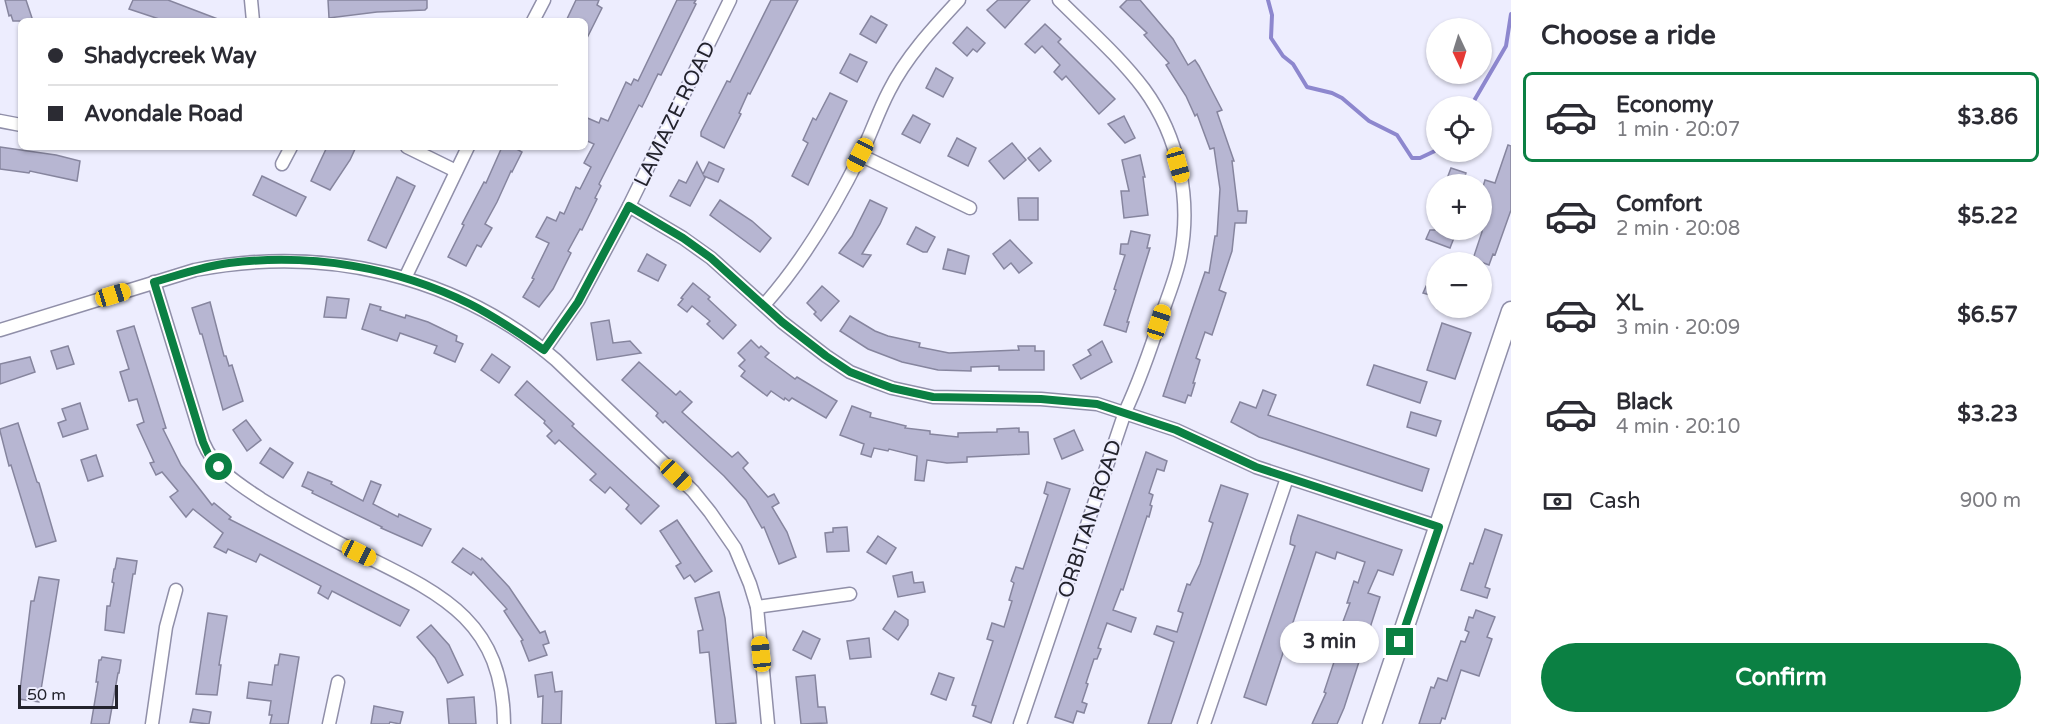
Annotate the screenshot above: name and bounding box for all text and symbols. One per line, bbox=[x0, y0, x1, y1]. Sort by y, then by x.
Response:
north arrow bbox=[1426, 18, 1492, 84]
map controls bbox=[1426, 18, 1492, 318]
text: Choose a ride bbox=[1541, 19, 1716, 52]
street label: LAMAZE ROAD bbox=[629, 37, 721, 191]
text: Shadycreek Way bbox=[84, 43, 256, 69]
icon: car bbox=[1544, 90, 1598, 144]
text: Economy bbox=[1616, 92, 1713, 118]
button: locate bbox=[1426, 96, 1492, 162]
text: Avondale Road bbox=[84, 101, 243, 127]
text: $3.86 bbox=[1957, 104, 2018, 130]
text: 1 min · 20:07 bbox=[1616, 118, 1740, 142]
car bbox=[844, 135, 876, 175]
car bbox=[1164, 145, 1192, 185]
button: + bbox=[1426, 174, 1492, 240]
icon: car bbox=[1544, 189, 1598, 243]
text: Comfort bbox=[1616, 191, 1702, 217]
text: $5.22 bbox=[1957, 203, 2018, 229]
text: 2 min · 20:08 bbox=[1616, 217, 1740, 241]
button: − bbox=[1426, 252, 1492, 318]
car bbox=[93, 281, 133, 309]
icon: car bbox=[1544, 288, 1598, 342]
text: XL bbox=[1616, 290, 1643, 316]
car bbox=[1145, 302, 1173, 342]
text: $6.57 bbox=[1957, 302, 2018, 328]
text: 3 min · 20:09 bbox=[1616, 316, 1740, 340]
icon: car bbox=[1544, 387, 1598, 441]
text: Black bbox=[1616, 389, 1673, 415]
text: $3.23 bbox=[1957, 401, 2018, 427]
text: 4 min · 20:10 bbox=[1616, 415, 1740, 439]
street label: ORBITAN ROAD bbox=[1053, 437, 1127, 601]
route start bbox=[205, 453, 232, 480]
car bbox=[657, 456, 695, 494]
icon: cash bbox=[1541, 485, 1574, 518]
text: Cash bbox=[1589, 488, 1641, 514]
text: 900 m bbox=[1960, 489, 2021, 513]
car bbox=[339, 537, 379, 569]
callout: 3 min bbox=[1280, 621, 1379, 663]
route end bbox=[1386, 628, 1413, 655]
text: 3 min bbox=[1303, 630, 1356, 654]
car bbox=[750, 635, 772, 673]
button: Confirm bbox=[1541, 643, 2021, 712]
scale bar bbox=[18, 682, 118, 710]
text: 50 m bbox=[27, 685, 66, 705]

